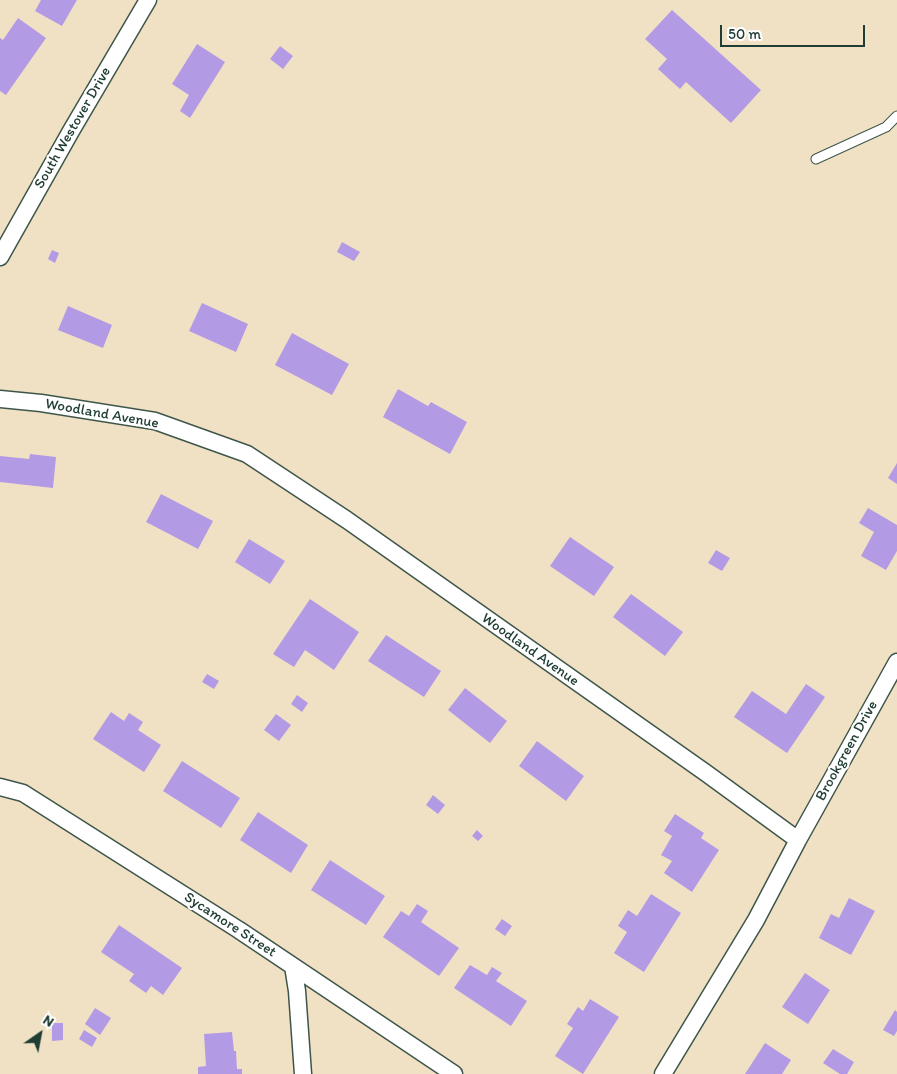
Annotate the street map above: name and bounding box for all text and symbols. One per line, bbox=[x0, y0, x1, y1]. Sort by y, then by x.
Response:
scale bar bbox=[722, 15, 867, 47]
text: 50 m bbox=[728, 25, 761, 43]
street label: South Westover Drive bbox=[31, 64, 115, 192]
street label: Woodland Avenue bbox=[44, 395, 160, 433]
street label: Woodland Avenue bbox=[478, 610, 582, 690]
street label: Brookgreen Drive bbox=[812, 698, 882, 804]
street label: Sycamore Street bbox=[180, 888, 280, 962]
north arrow bbox=[15, 1009, 65, 1059]
text: N bbox=[40, 1011, 57, 1031]

